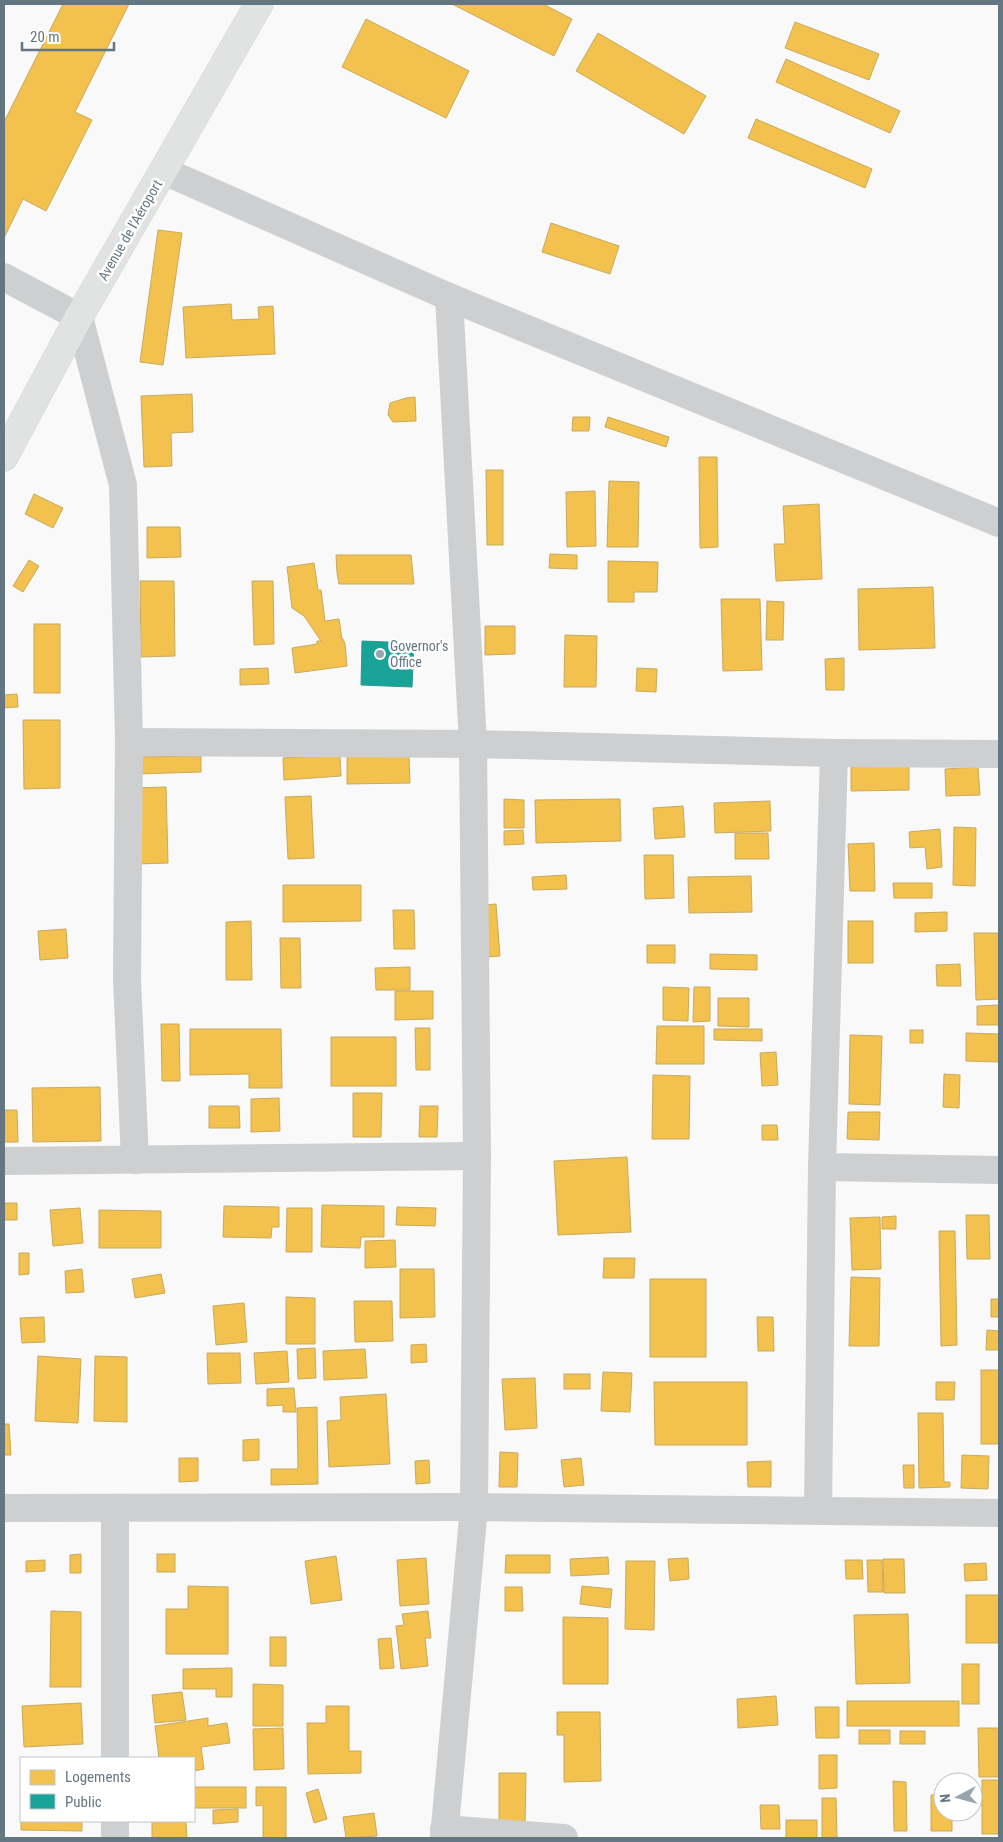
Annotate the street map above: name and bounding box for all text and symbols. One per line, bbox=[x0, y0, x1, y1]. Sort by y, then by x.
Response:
scale bar bbox=[22, 20, 115, 52]
text: 20 m bbox=[30, 28, 60, 46]
street label: Avenue de l'Aéroport bbox=[95, 177, 165, 283]
place label: Governor's Office bbox=[390, 638, 448, 670]
marker: Governor's Office bbox=[374, 648, 386, 660]
legend bbox=[20, 1757, 195, 1822]
text: Logements bbox=[65, 1768, 131, 1786]
north arrow bbox=[933, 1772, 983, 1822]
text: Public bbox=[65, 1793, 102, 1811]
text: N bbox=[937, 1793, 953, 1803]

